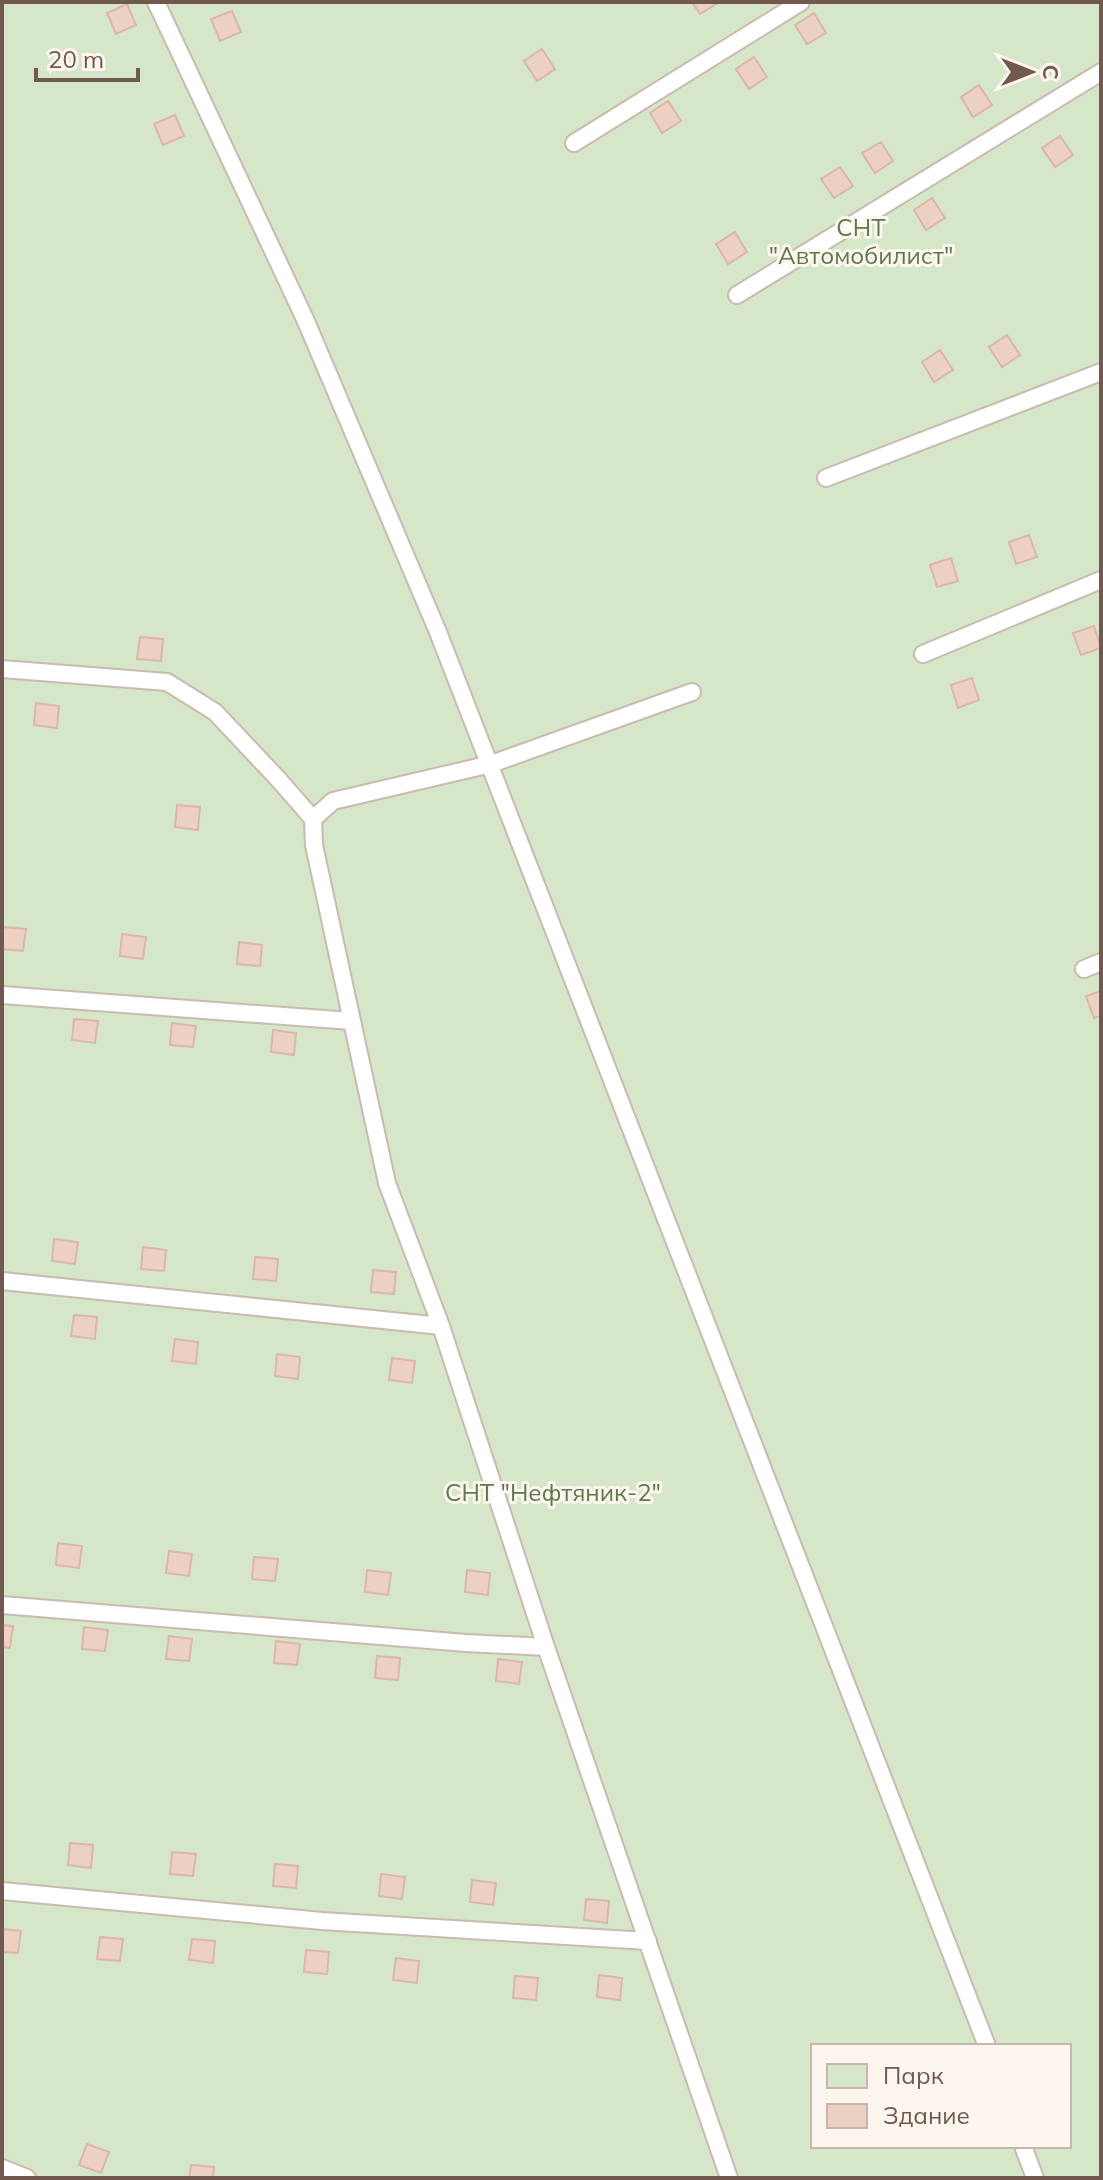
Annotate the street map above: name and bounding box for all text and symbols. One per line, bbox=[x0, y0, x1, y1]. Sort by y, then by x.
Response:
scale bar bbox=[36, 32, 138, 82]
north arrow bbox=[991, 32, 1071, 112]
text: 20 m bbox=[48, 44, 104, 74]
text: С bbox=[1037, 64, 1065, 80]
park label: СНТ "Автомобилист" bbox=[769, 212, 953, 270]
park label: СНТ "Нефтяник-2" bbox=[445, 1477, 661, 1507]
legend bbox=[811, 2044, 1071, 2148]
text: Парк bbox=[883, 2060, 944, 2090]
text: Здание bbox=[883, 2100, 970, 2130]

